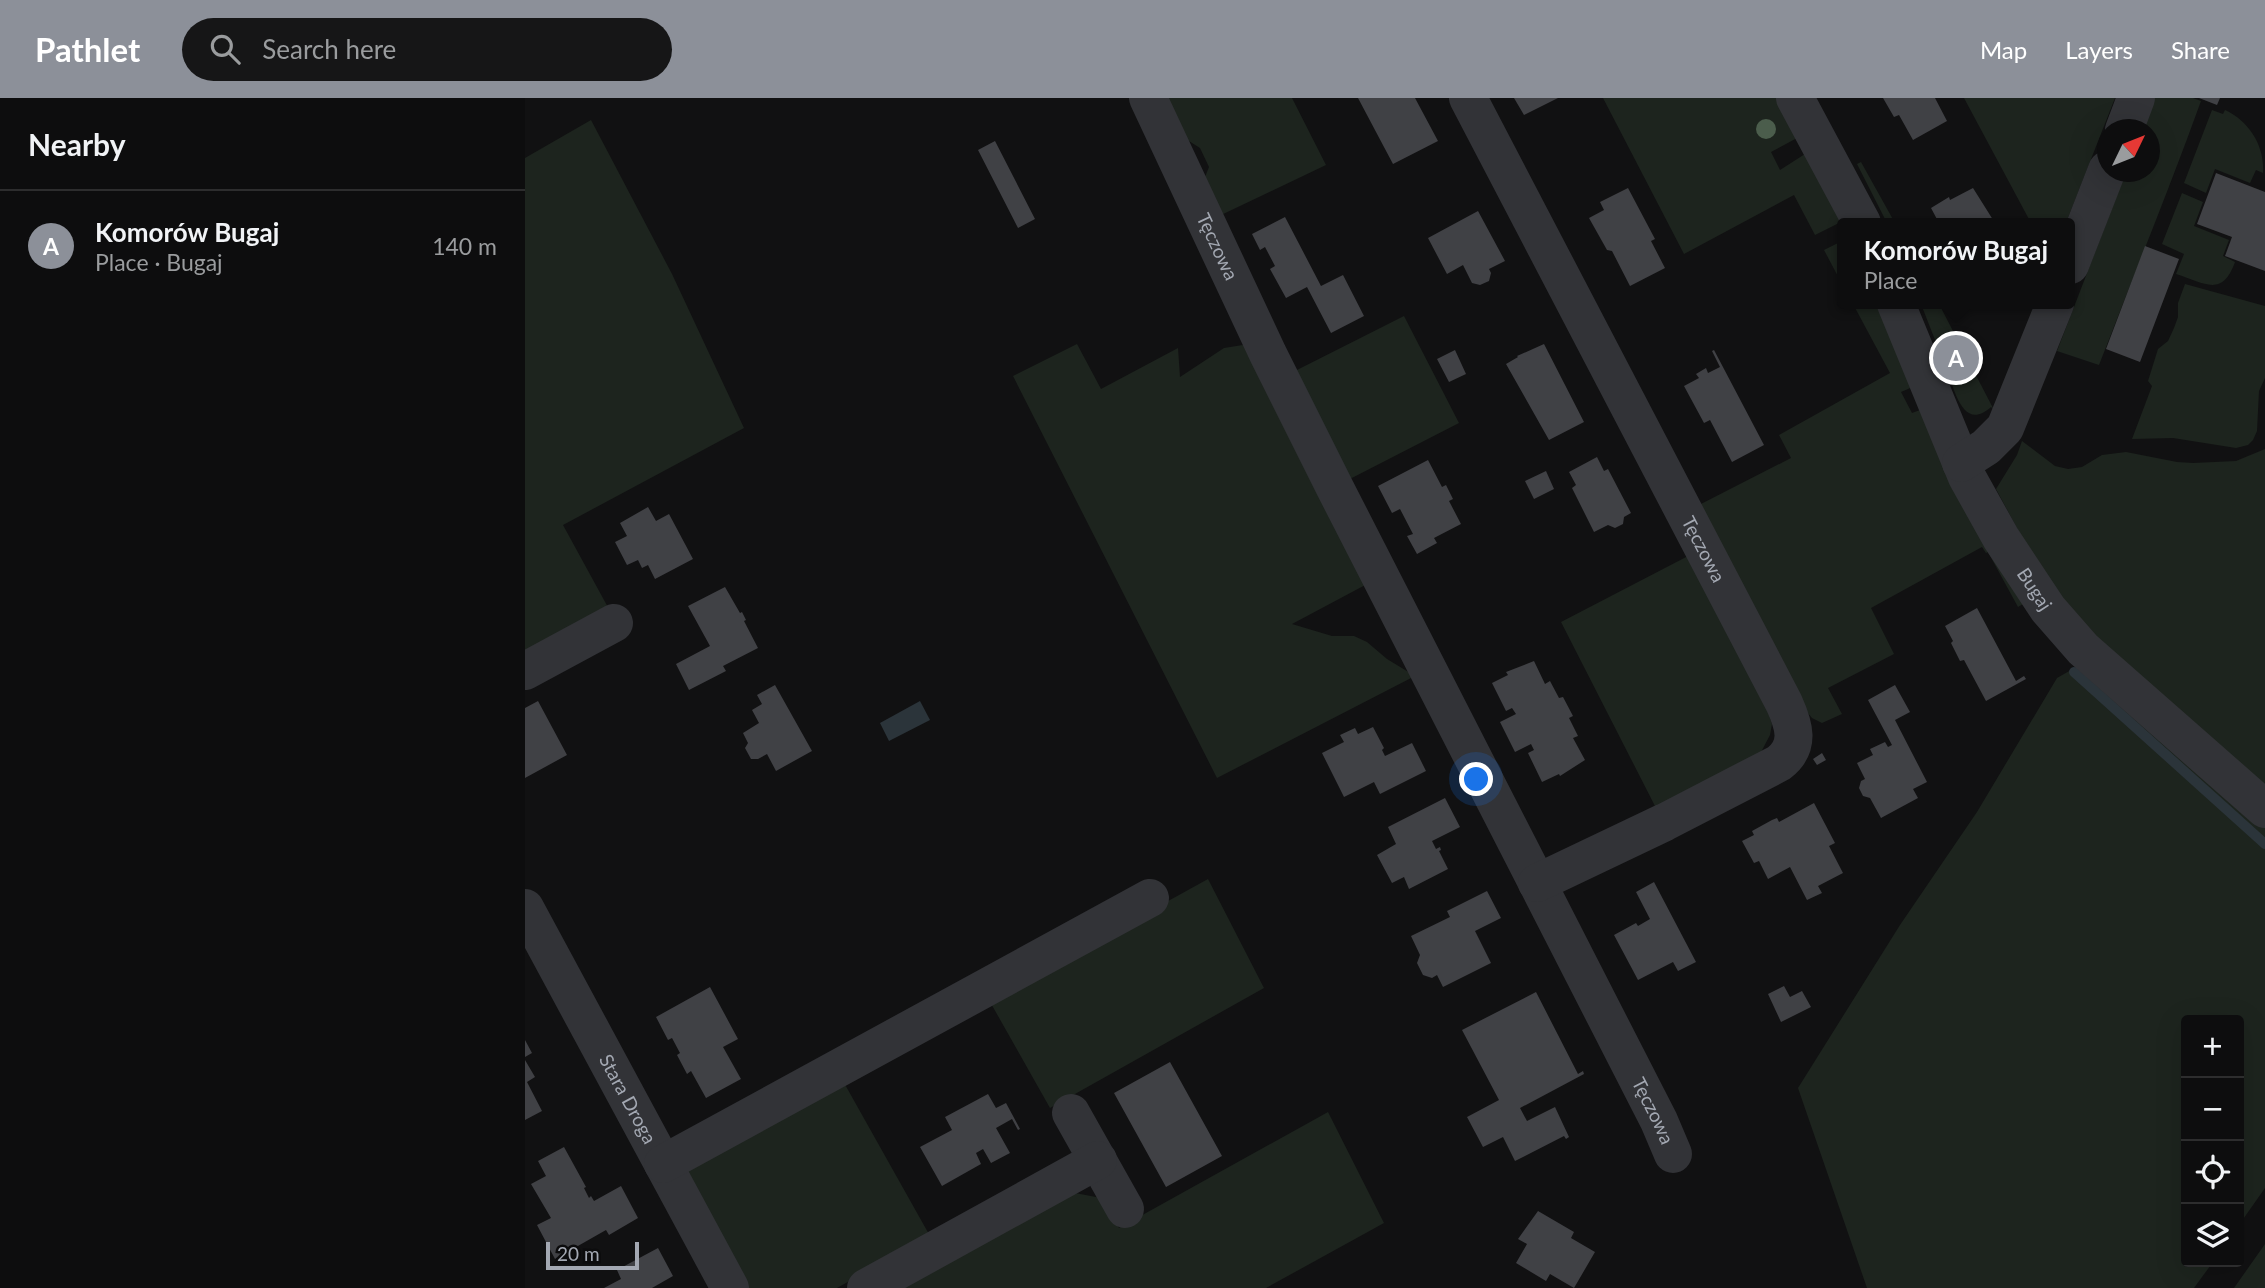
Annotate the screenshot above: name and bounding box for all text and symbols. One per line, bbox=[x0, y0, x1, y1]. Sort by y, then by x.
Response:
search box bbox=[182, 18, 672, 81]
text: Pathlet bbox=[35, 29, 140, 69]
icon: search bbox=[206, 30, 244, 68]
text: Search here bbox=[262, 33, 396, 65]
text: Map bbox=[1980, 35, 2027, 64]
text: Layers bbox=[2065, 35, 2133, 64]
text: Share bbox=[2171, 35, 2230, 64]
north arrow bbox=[2097, 119, 2160, 182]
text: Nearby bbox=[28, 126, 126, 162]
street label: Tęczowa bbox=[1193, 209, 1244, 283]
text: Komorów Bugaj bbox=[95, 216, 279, 248]
popup bbox=[1837, 218, 2075, 309]
text: A bbox=[43, 232, 59, 260]
text: 140 m bbox=[432, 232, 497, 260]
text: Komorów Bugaj bbox=[1864, 234, 2048, 266]
text: Place · Bugaj bbox=[95, 248, 223, 276]
text: Place bbox=[1864, 266, 1917, 294]
pin: A bbox=[1933, 332, 1979, 384]
street label: Tęczowa bbox=[1677, 512, 1731, 586]
street label: Bugaj bbox=[2013, 563, 2058, 614]
your location bbox=[1459, 762, 1493, 796]
map controls bbox=[2181, 1015, 2244, 1267]
button: + bbox=[2181, 1015, 2244, 1078]
street label: Stara Droga bbox=[595, 1050, 662, 1147]
street label: Tęczowa bbox=[1628, 1073, 1679, 1147]
button: − bbox=[2181, 1078, 2244, 1141]
button: locate bbox=[2181, 1141, 2244, 1204]
button: layers bbox=[2181, 1204, 2244, 1267]
scale bar bbox=[546, 1239, 639, 1271]
text: 20 m bbox=[557, 1242, 600, 1265]

